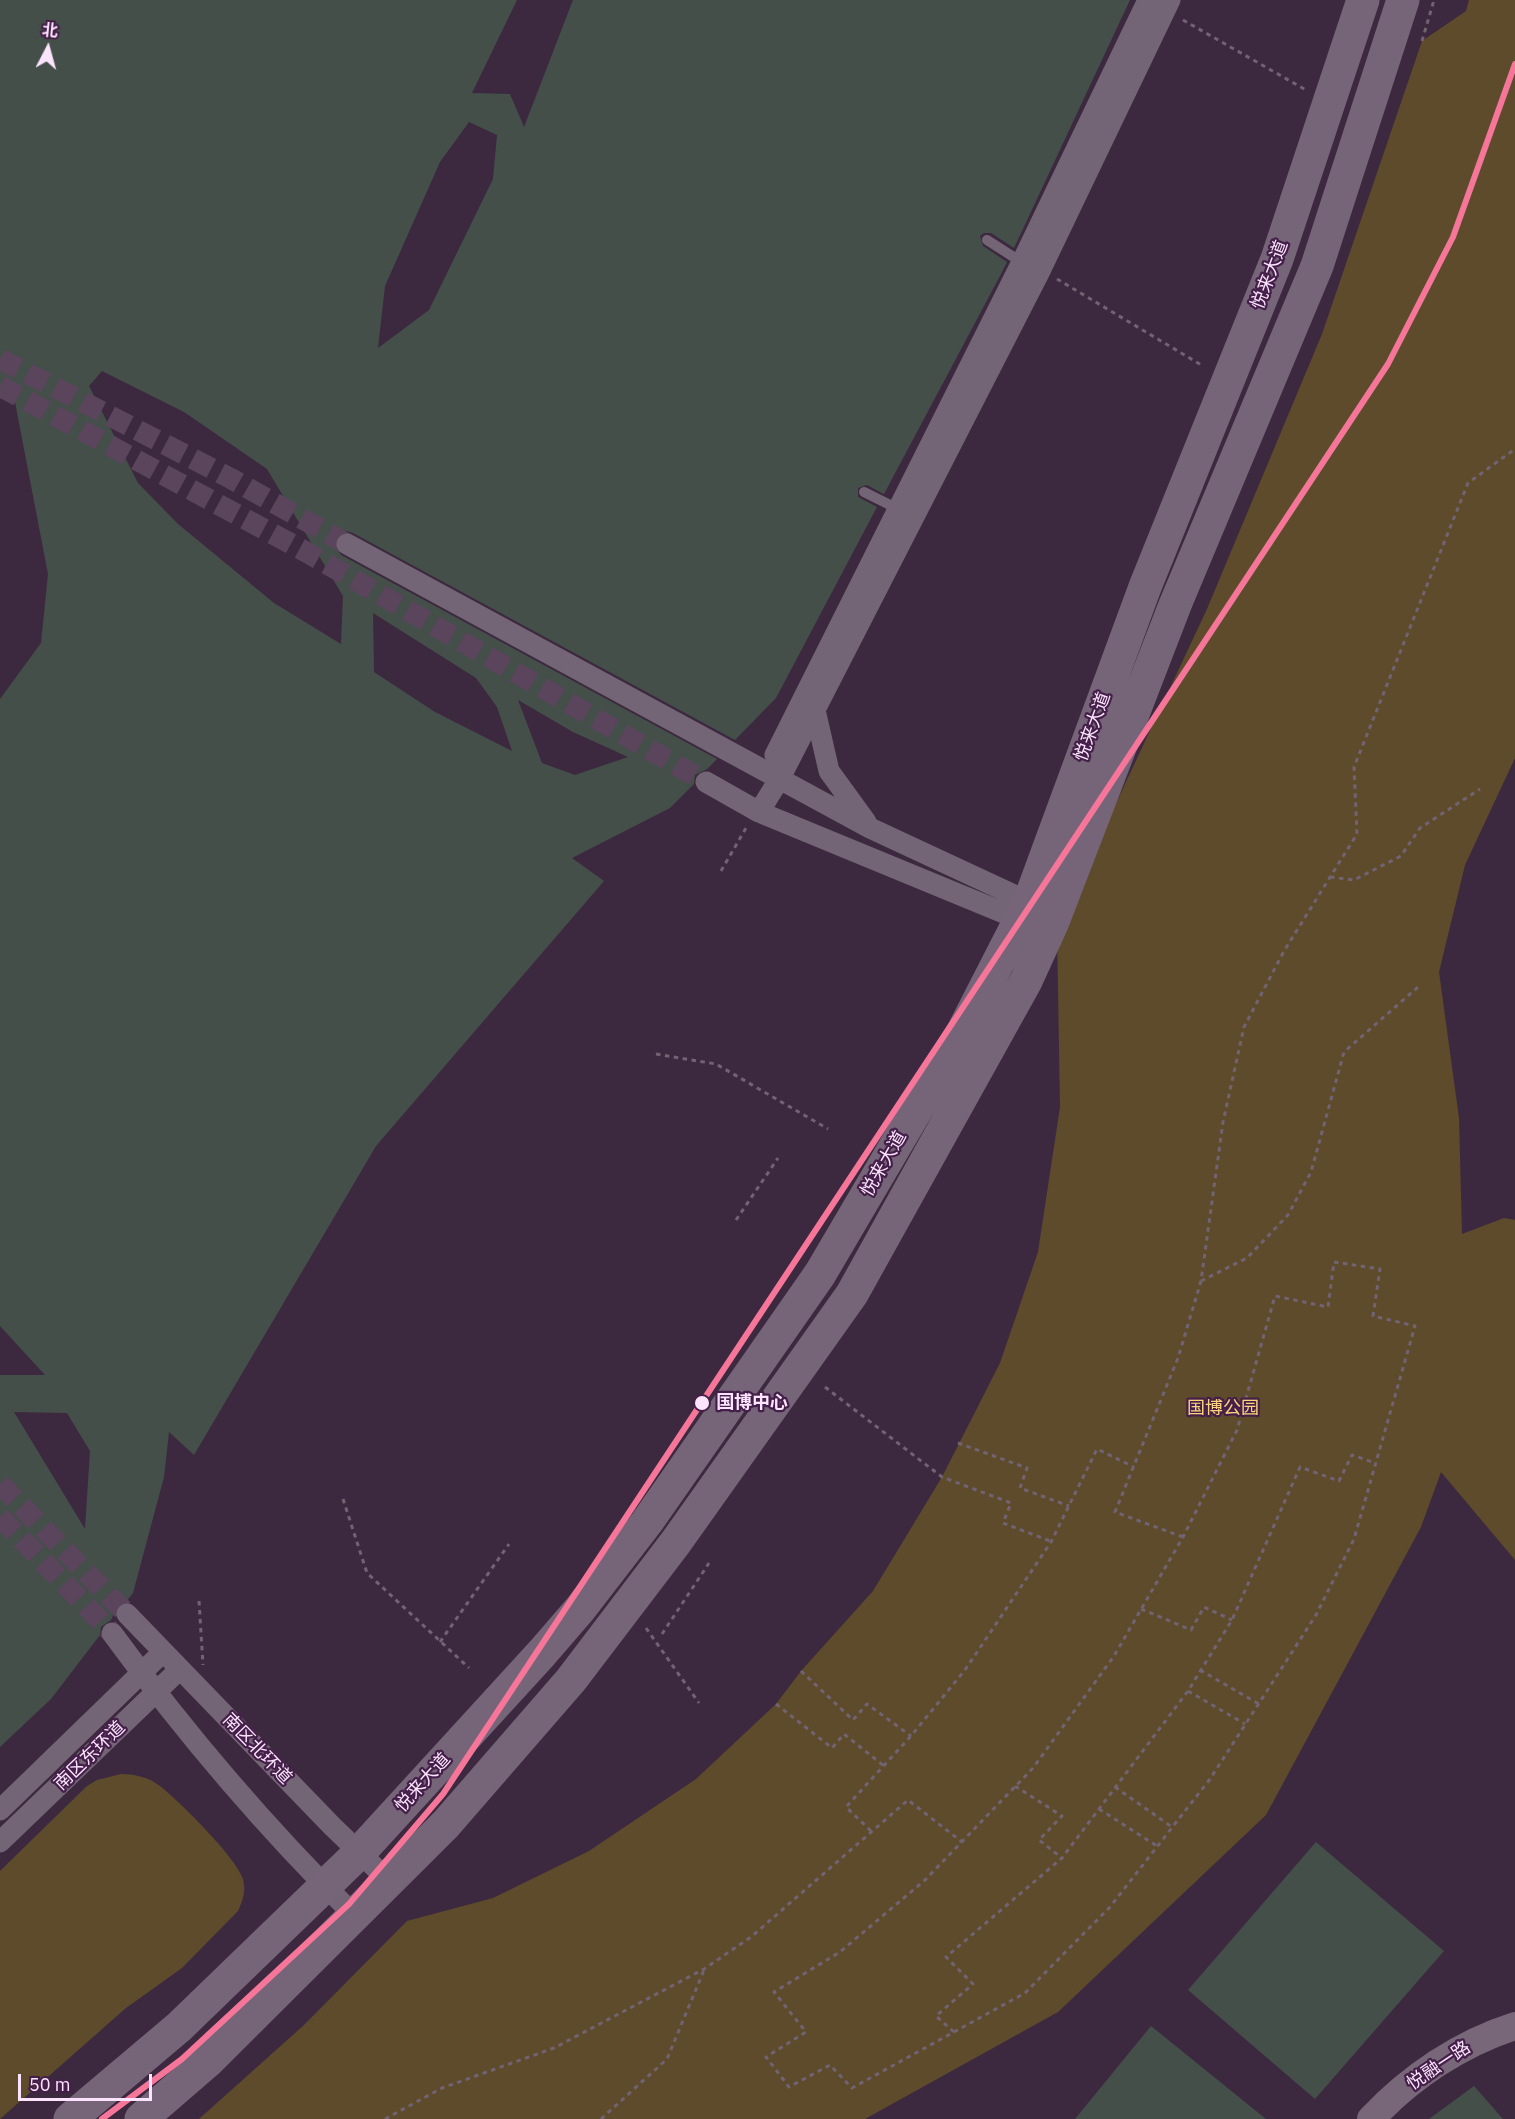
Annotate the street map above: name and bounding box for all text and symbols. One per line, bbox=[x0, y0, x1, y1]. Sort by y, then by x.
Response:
north arrow bbox=[18, 18, 78, 78]
text: 北 bbox=[41, 19, 59, 41]
street label: 悦来大道 bbox=[1247, 238, 1293, 312]
street label: 悦来大道 bbox=[1071, 689, 1115, 765]
street label: 悦来大道 bbox=[857, 1127, 911, 1201]
place label: 国博中心 bbox=[716, 1392, 788, 1414]
marker: 国博中心 bbox=[693, 1394, 711, 1412]
park label: 国博公园 bbox=[1187, 1398, 1259, 1420]
street label: 南区北环道 bbox=[218, 1709, 296, 1789]
street label: 南区东环道 bbox=[50, 1717, 130, 1795]
street label: 悦来大道 bbox=[391, 1749, 455, 1817]
street label: 悦融一路 bbox=[1403, 2037, 1475, 2095]
scale bar bbox=[21, 2062, 154, 2100]
text: 50 m bbox=[29, 2073, 71, 2096]

